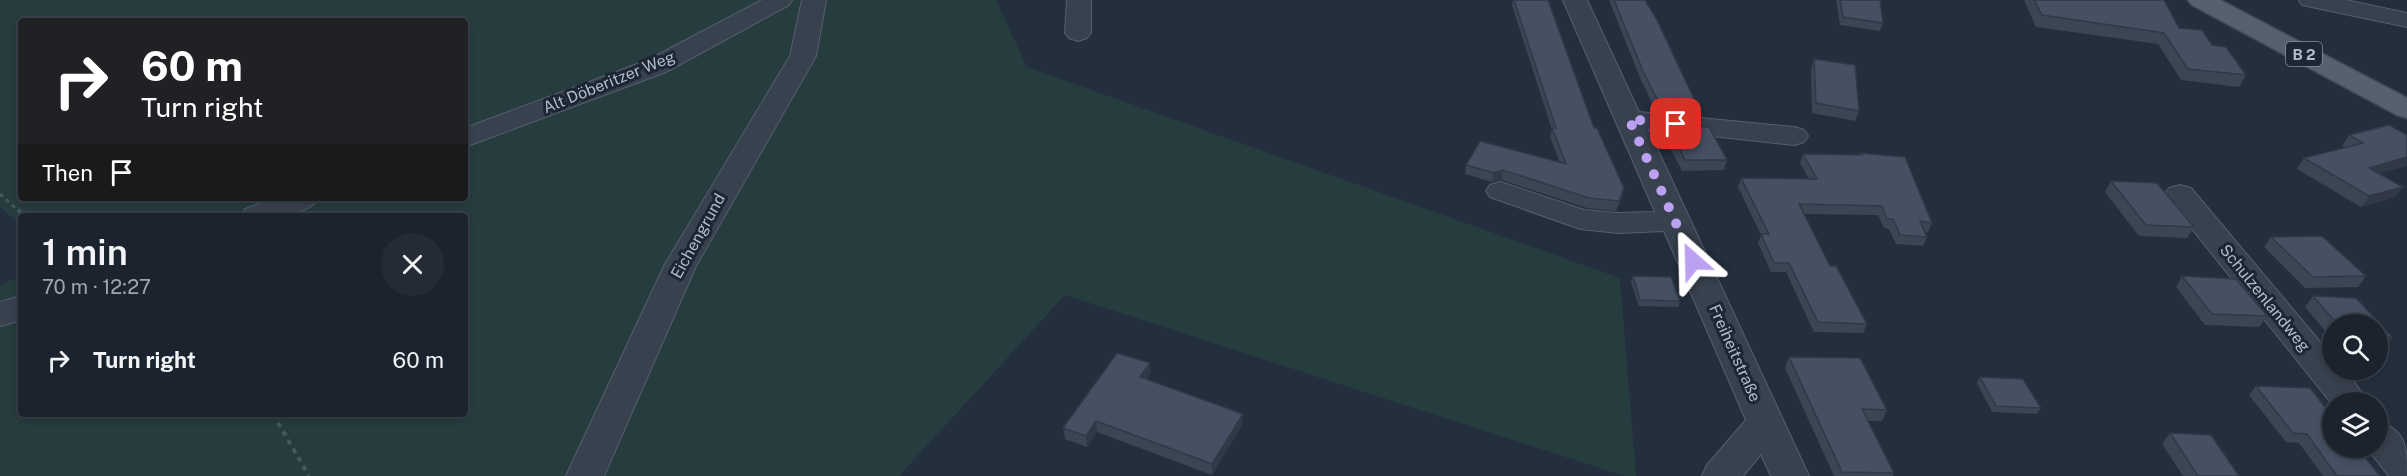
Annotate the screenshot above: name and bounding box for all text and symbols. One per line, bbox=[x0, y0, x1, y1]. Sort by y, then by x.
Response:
text: 60 m bbox=[141, 41, 243, 90]
icon: right bbox=[42, 42, 120, 120]
road number: B 2 bbox=[2286, 42, 2322, 66]
street label: Alt Döberitzer Weg bbox=[540, 47, 678, 117]
text: Turn right bbox=[141, 91, 264, 123]
pin bbox=[1650, 98, 1701, 149]
icon: arrive bbox=[1659, 107, 1692, 140]
icon: arrive bbox=[105, 156, 138, 189]
text: Then bbox=[42, 160, 93, 186]
street label: Eichengrund bbox=[667, 190, 729, 282]
position arrow bbox=[1661, 229, 1725, 293]
text: 1 min bbox=[42, 231, 128, 273]
button: close bbox=[381, 233, 444, 296]
street label: Schulzenlandweg bbox=[2216, 241, 2314, 355]
text: 70 m · 12:27 bbox=[42, 275, 151, 299]
street label: Freiheitstraße bbox=[1705, 301, 1765, 405]
map controls bbox=[2322, 314, 2388, 458]
button: search bbox=[2322, 314, 2388, 380]
icon: right bbox=[42, 344, 75, 377]
text: Turn right bbox=[93, 347, 196, 373]
text: 60 m bbox=[393, 347, 444, 373]
button: layers bbox=[2322, 392, 2388, 458]

